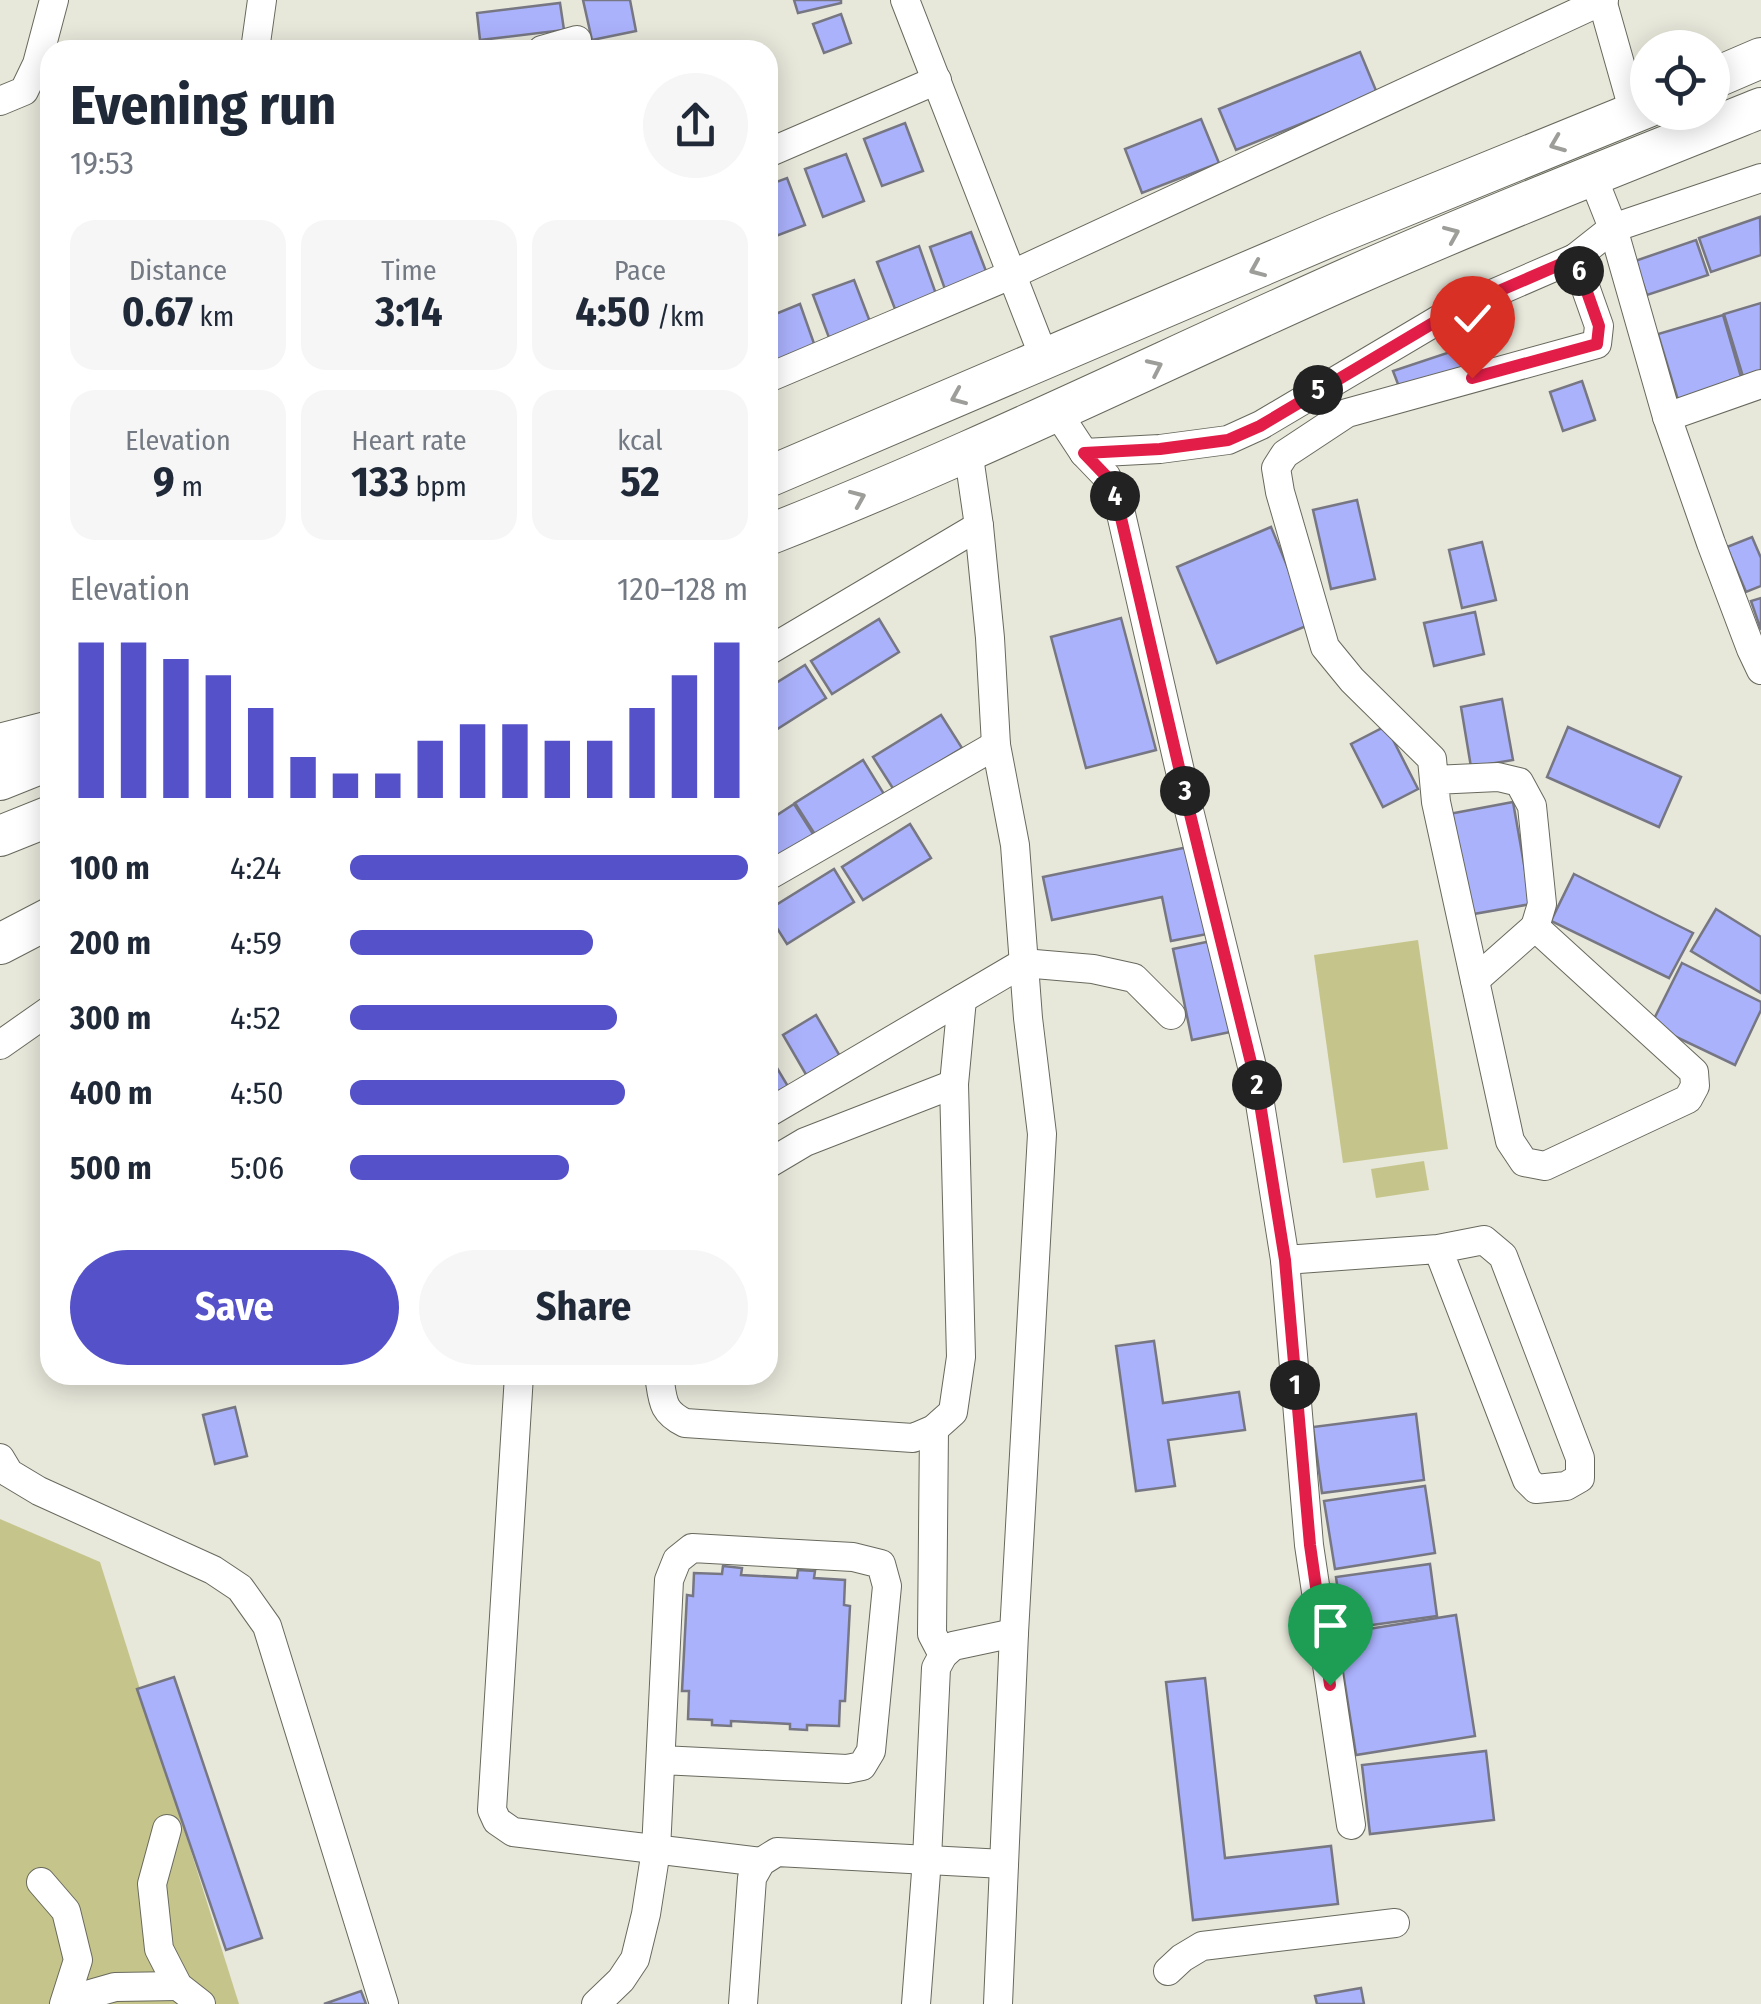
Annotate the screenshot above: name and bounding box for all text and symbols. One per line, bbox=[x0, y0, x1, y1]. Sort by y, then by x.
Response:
map controls bbox=[1630, 30, 1730, 130]
button: locate bbox=[1630, 30, 1730, 130]
text: Evening run bbox=[70, 73, 336, 139]
button: share bbox=[643, 73, 748, 178]
one-way arrow bbox=[1550, 133, 1567, 153]
text: 19:53 bbox=[70, 144, 134, 182]
one-way arrow bbox=[1442, 226, 1460, 246]
pin: 6 bbox=[1554, 246, 1604, 296]
text: Distance bbox=[129, 254, 227, 287]
text: Time bbox=[381, 254, 437, 287]
text: Pace bbox=[614, 254, 666, 287]
text: 6 bbox=[1572, 254, 1586, 287]
one-way arrow bbox=[1249, 257, 1267, 277]
pin bbox=[1430, 276, 1515, 379]
text: 0.67 bbox=[122, 287, 193, 337]
text: 3:14 bbox=[375, 287, 443, 337]
text: 4:50 bbox=[575, 287, 650, 337]
icon: check bbox=[1445, 291, 1500, 346]
text: km bbox=[193, 300, 234, 333]
text: /km bbox=[650, 300, 705, 333]
one-way arrow bbox=[1145, 359, 1163, 379]
pin: 5 bbox=[1293, 365, 1343, 415]
text: 5 bbox=[1311, 373, 1325, 406]
one-way arrow bbox=[950, 385, 968, 405]
text: Elevation bbox=[125, 424, 231, 457]
text: Heart rate bbox=[352, 424, 466, 457]
text: kcal bbox=[617, 424, 663, 457]
text: 9 bbox=[153, 457, 175, 507]
text: 133 bbox=[351, 457, 409, 507]
text: 52 bbox=[620, 457, 660, 507]
text: m bbox=[175, 470, 203, 503]
text: bpm bbox=[409, 470, 467, 503]
pin: 4 bbox=[1090, 471, 1140, 521]
text: 4 bbox=[1108, 479, 1122, 512]
one-way arrow bbox=[848, 490, 866, 510]
text: Elevation bbox=[70, 570, 190, 608]
text: 120–128 m bbox=[617, 570, 748, 608]
pin: 3 bbox=[1160, 766, 1210, 816]
text: 3 bbox=[1178, 774, 1192, 807]
text: 100 m bbox=[70, 849, 150, 887]
text: 4:24 bbox=[230, 849, 281, 887]
text: 200 m bbox=[70, 924, 151, 962]
text: 4:59 bbox=[230, 924, 282, 962]
text: 300 m bbox=[70, 999, 151, 1037]
text: 4:52 bbox=[230, 999, 281, 1037]
pin: 2 bbox=[1232, 1060, 1282, 1110]
text: 2 bbox=[1251, 1068, 1263, 1101]
text: 400 m bbox=[70, 1074, 152, 1112]
text: 4:50 bbox=[230, 1074, 284, 1112]
text: 500 m bbox=[70, 1149, 152, 1187]
text: 5:06 bbox=[230, 1149, 284, 1187]
button: Save bbox=[70, 1250, 399, 1365]
button: Share bbox=[419, 1250, 748, 1365]
pin: 1 bbox=[1270, 1360, 1320, 1410]
text: 1 bbox=[1289, 1368, 1301, 1401]
pin bbox=[1288, 1583, 1373, 1686]
icon: arrive bbox=[1303, 1598, 1358, 1653]

